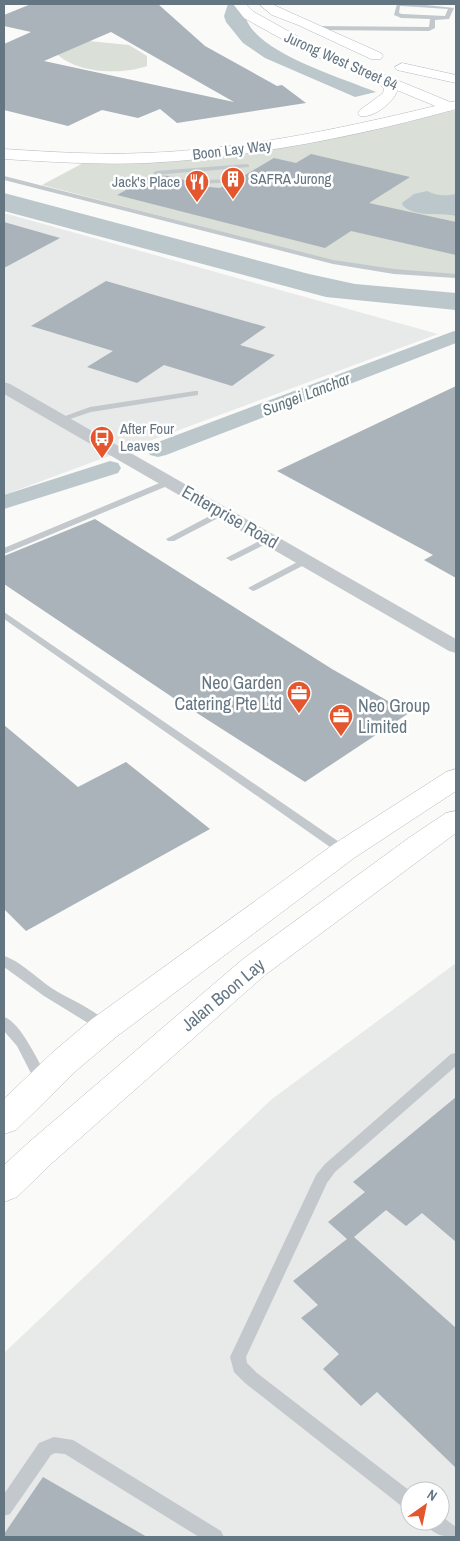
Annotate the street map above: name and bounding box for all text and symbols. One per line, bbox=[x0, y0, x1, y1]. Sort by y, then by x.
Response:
street label: Jurong West Street 64 bbox=[281, 26, 401, 95]
street label: Boon Lay Way bbox=[191, 134, 274, 165]
building icon: SAFRA Jurong bbox=[220, 166, 246, 200]
place label: SAFRA Jurong bbox=[250, 168, 332, 189]
restaurant icon: Jack's Place bbox=[184, 169, 210, 203]
place label: Jack's Place bbox=[112, 171, 180, 192]
water label: Sungei Lanchar bbox=[259, 367, 354, 421]
place label: After Four Leaves bbox=[119, 418, 174, 456]
bus stop icon: After Four Leaves bbox=[89, 425, 115, 459]
street label: Enterprise Road bbox=[177, 479, 283, 554]
place label: Neo Garden Catering Pte Ltd bbox=[175, 670, 282, 716]
office icon: Neo Garden Catering Pte Ltd bbox=[286, 680, 312, 714]
place label: Neo Group Limited bbox=[358, 693, 430, 739]
office icon: Neo Group Limited bbox=[328, 703, 354, 737]
street label: Jalan Boon Lay bbox=[176, 952, 270, 1037]
north arrow bbox=[400, 1481, 450, 1531]
text: N bbox=[424, 1485, 440, 1505]

